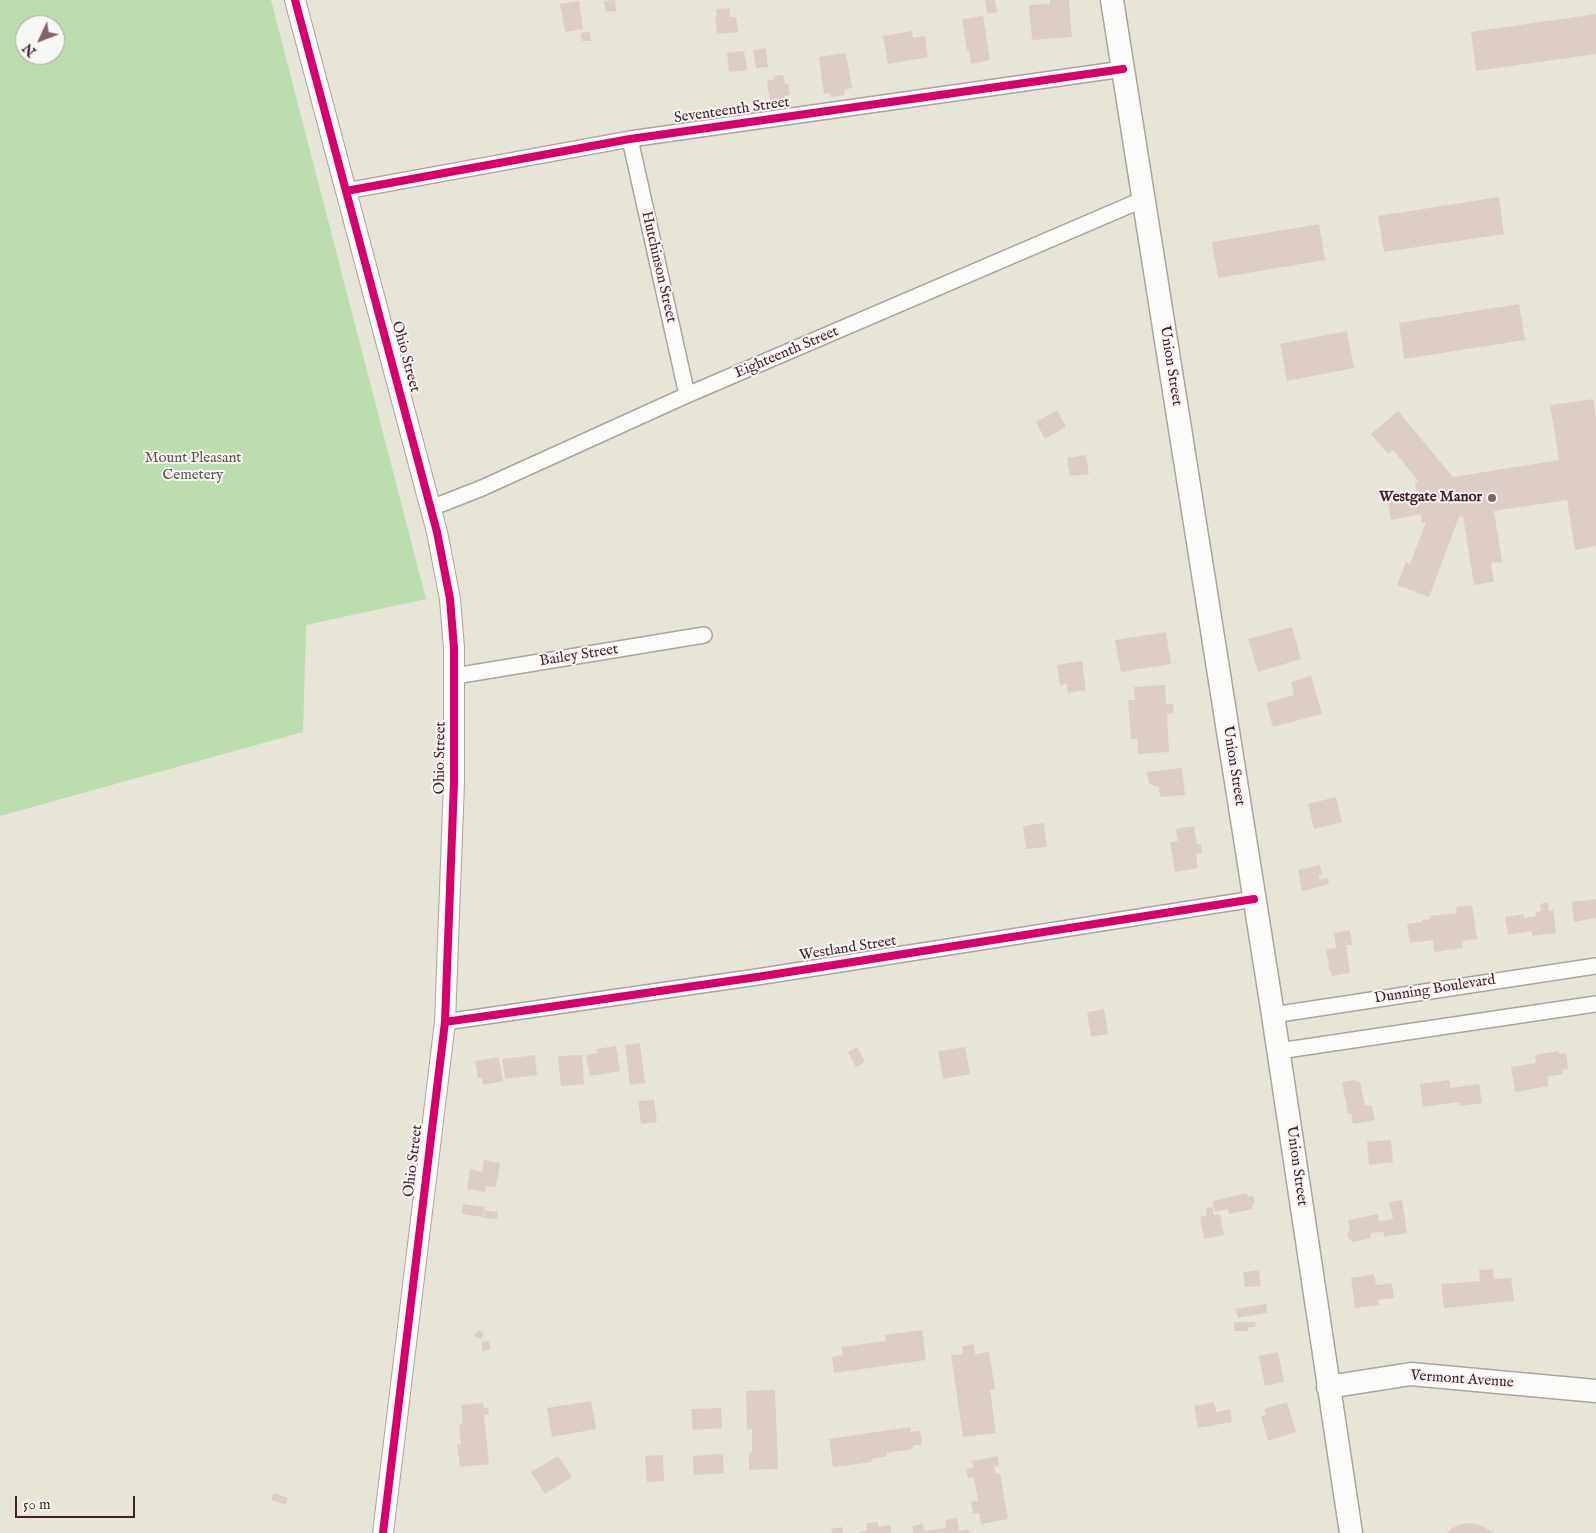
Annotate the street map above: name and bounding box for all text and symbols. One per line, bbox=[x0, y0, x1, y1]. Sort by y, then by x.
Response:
north arrow bbox=[15, 15, 65, 65]
text: N bbox=[19, 39, 40, 60]
street label: Seventeenth Street bbox=[673, 94, 791, 128]
street label: Hutchinson Street bbox=[636, 209, 680, 325]
street label: Ohio Street bbox=[387, 319, 423, 395]
street label: Eighteenth Street bbox=[732, 323, 842, 383]
street label: Union Street bbox=[1155, 325, 1185, 407]
park label: Mount Pleasant Cemetery bbox=[144, 450, 242, 485]
place label: Westgate Manor bbox=[1379, 489, 1482, 507]
marker: Westgate Manor bbox=[1486, 492, 1498, 504]
street label: Bailey Street bbox=[538, 641, 620, 671]
street label: Ohio Street bbox=[431, 721, 451, 795]
street label: Union Street bbox=[1218, 725, 1248, 807]
street label: Westland Street bbox=[798, 932, 898, 966]
street label: Dunning Boulevard bbox=[1373, 972, 1497, 1008]
street label: Ohio Street bbox=[401, 1124, 427, 1198]
street label: Union Street bbox=[1281, 1125, 1311, 1207]
street label: Vermont Avenue bbox=[1410, 1367, 1514, 1393]
scale bar bbox=[18, 1486, 138, 1518]
text: 50 m bbox=[23, 1495, 51, 1514]

